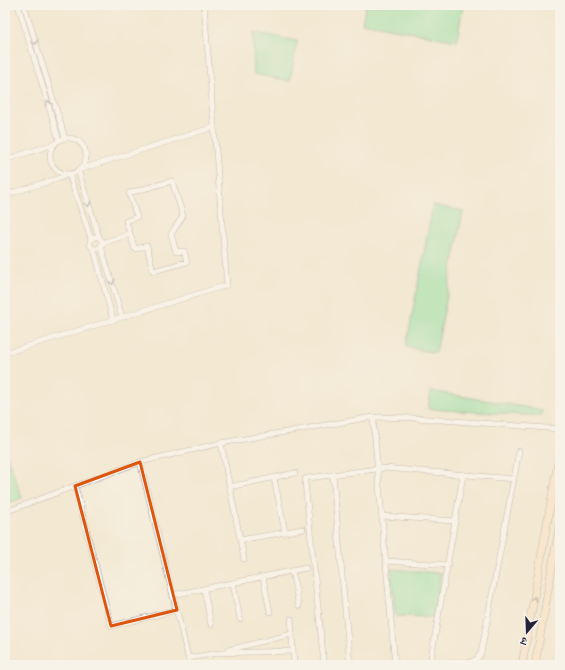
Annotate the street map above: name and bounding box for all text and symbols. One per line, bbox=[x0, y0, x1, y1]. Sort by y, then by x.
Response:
one-way arrow bbox=[30, 39, 39, 46]
one-way arrow bbox=[44, 100, 53, 107]
one-way arrow bbox=[83, 200, 92, 207]
one-way arrow bbox=[107, 278, 116, 285]
one-way arrow bbox=[529, 596, 538, 602]
north arrow bbox=[507, 612, 547, 652]
text: उ bbox=[517, 633, 530, 649]

